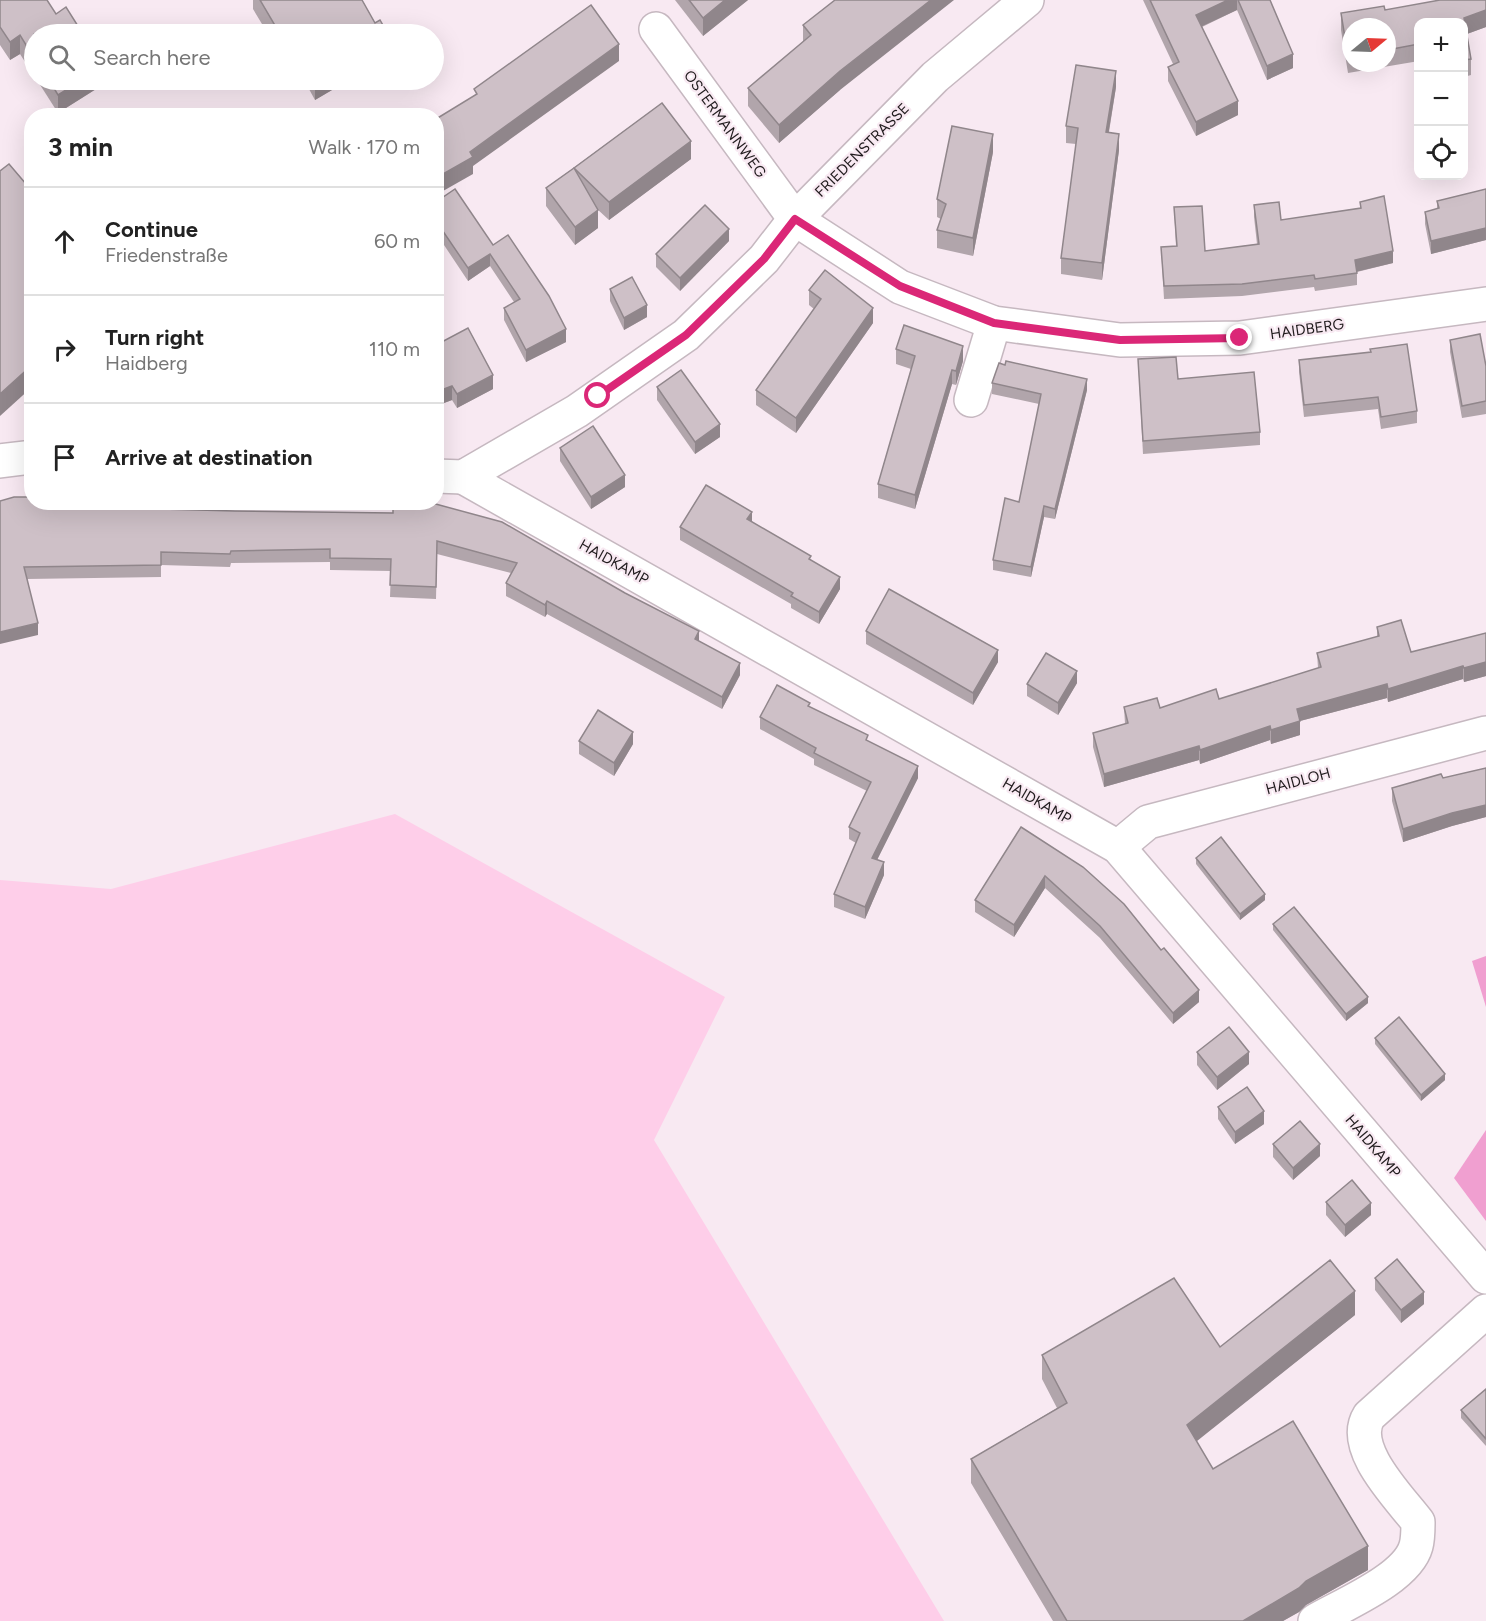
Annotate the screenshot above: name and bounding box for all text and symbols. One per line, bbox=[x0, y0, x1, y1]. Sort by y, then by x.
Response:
north arrow bbox=[1342, 18, 1396, 72]
map controls bbox=[1414, 18, 1468, 180]
button: + bbox=[1414, 18, 1468, 72]
search box bbox=[24, 24, 444, 90]
icon: search bbox=[45, 41, 78, 74]
text: Search here bbox=[93, 44, 211, 71]
street label: OSTERMANNWEG bbox=[680, 67, 770, 181]
button: − bbox=[1414, 72, 1468, 126]
street label: FRIEDENSTRASSE bbox=[811, 99, 913, 201]
button: locate bbox=[1414, 126, 1468, 180]
text: 3 min bbox=[48, 131, 113, 163]
text: Walk · 170 m bbox=[309, 135, 420, 159]
text: Continue bbox=[105, 216, 198, 243]
icon: ahead bbox=[48, 225, 81, 258]
text: 60 m bbox=[374, 229, 420, 253]
text: Friedenstraße bbox=[105, 243, 228, 267]
street label: HAIDBERG bbox=[1269, 315, 1345, 343]
text: Turn right bbox=[105, 324, 204, 351]
route end bbox=[1226, 324, 1252, 350]
icon: right bbox=[48, 333, 81, 366]
text: 110 m bbox=[369, 337, 420, 361]
text: Haidberg bbox=[105, 351, 188, 375]
route start bbox=[584, 382, 610, 408]
icon: arrive bbox=[48, 441, 81, 474]
text: Arrive at destination bbox=[105, 444, 313, 471]
street label: HAIDKAMP bbox=[576, 536, 652, 589]
street label: HAIDLOH bbox=[1264, 764, 1332, 798]
street label: HAIDKAMP bbox=[999, 774, 1075, 828]
street label: HAIDKAMP bbox=[1342, 1111, 1405, 1181]

